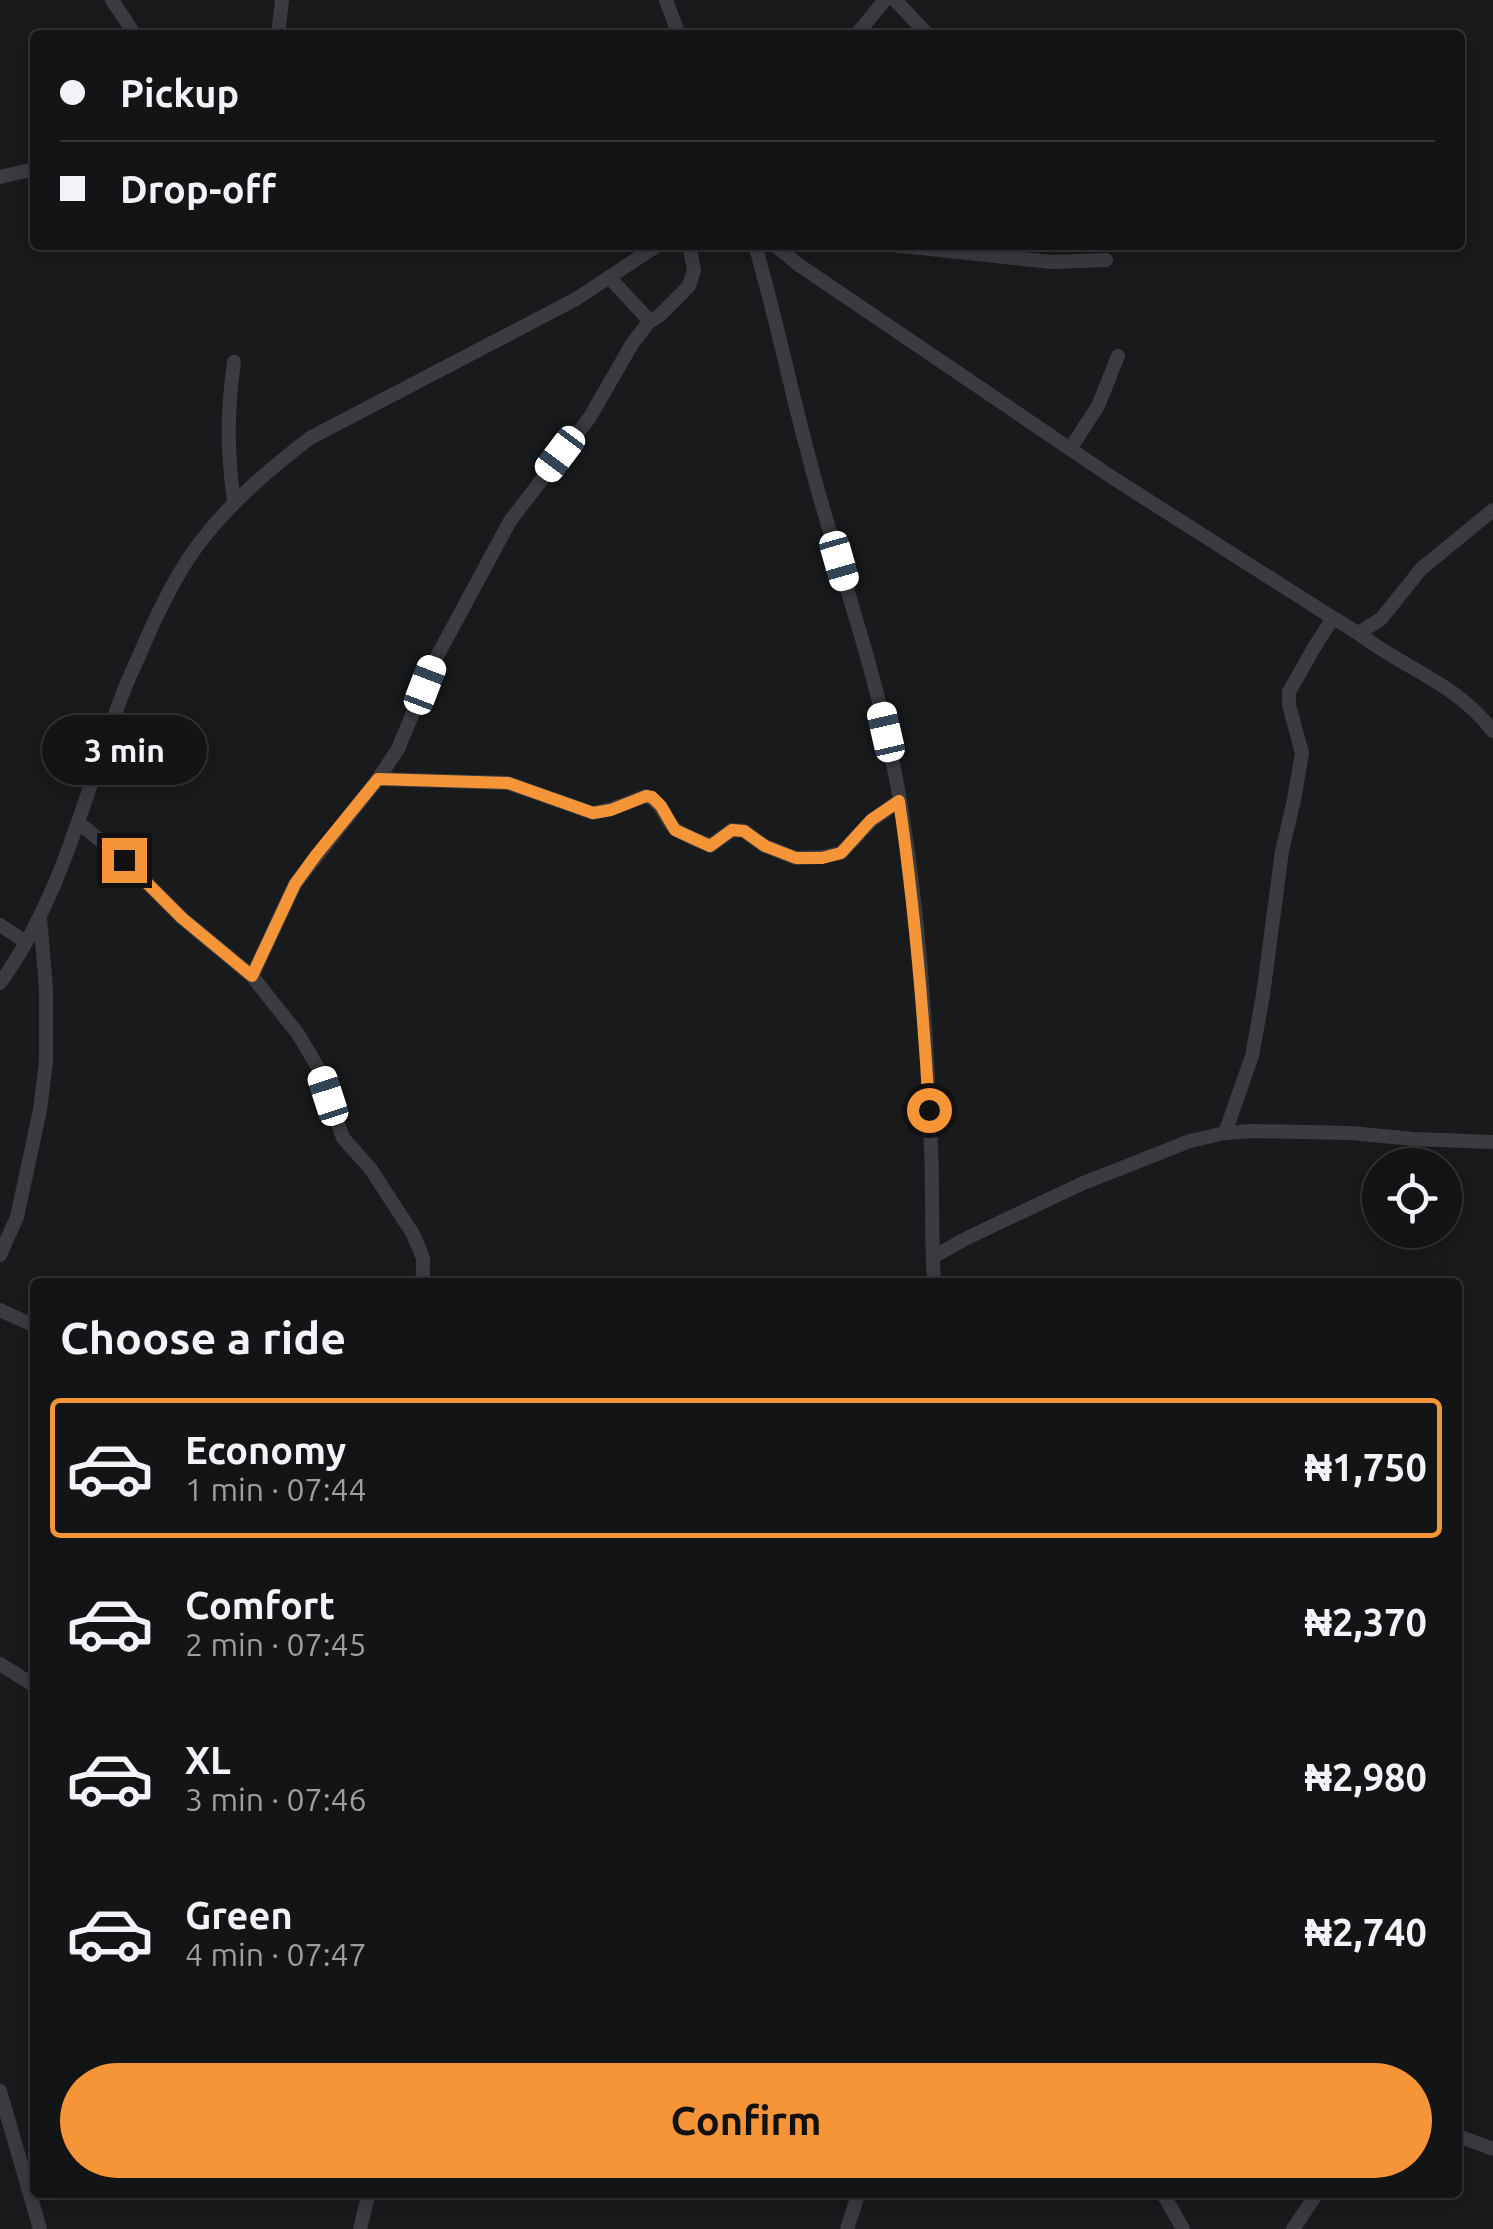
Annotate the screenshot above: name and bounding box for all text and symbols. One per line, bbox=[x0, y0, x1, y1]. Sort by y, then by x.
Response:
text: Pickup bbox=[120, 72, 239, 114]
text: Drop-off bbox=[120, 168, 276, 210]
car bbox=[530, 421, 590, 487]
car bbox=[816, 528, 862, 594]
car bbox=[400, 652, 450, 718]
car bbox=[865, 699, 907, 765]
callout: 3 min bbox=[42, 715, 206, 785]
text: 3 min bbox=[84, 732, 165, 768]
route end bbox=[102, 838, 147, 883]
car bbox=[304, 1063, 352, 1129]
route start bbox=[907, 1088, 952, 1133]
map controls bbox=[1362, 1148, 1462, 1248]
button: locate bbox=[1362, 1148, 1462, 1248]
text: Choose a ride bbox=[60, 1312, 346, 1363]
icon: car bbox=[65, 1423, 155, 1513]
text: Economy bbox=[185, 1429, 346, 1471]
text: ₦1,750 bbox=[1304, 1446, 1427, 1488]
text: 1 min · 07:44 bbox=[185, 1471, 367, 1507]
icon: car bbox=[65, 1578, 155, 1668]
text: Comfort bbox=[185, 1584, 335, 1626]
text: ₦2,370 bbox=[1304, 1601, 1427, 1643]
text: 2 min · 07:45 bbox=[185, 1626, 367, 1662]
icon: car bbox=[65, 1733, 155, 1823]
text: XL bbox=[185, 1739, 231, 1781]
text: ₦2,980 bbox=[1304, 1756, 1427, 1798]
text: 3 min · 07:46 bbox=[185, 1781, 367, 1817]
icon: car bbox=[65, 1888, 155, 1978]
text: Green bbox=[185, 1894, 293, 1936]
text: ₦2,740 bbox=[1304, 1911, 1427, 1953]
text: 4 min · 07:47 bbox=[185, 1936, 367, 1972]
button: Confirm bbox=[60, 2063, 1432, 2178]

